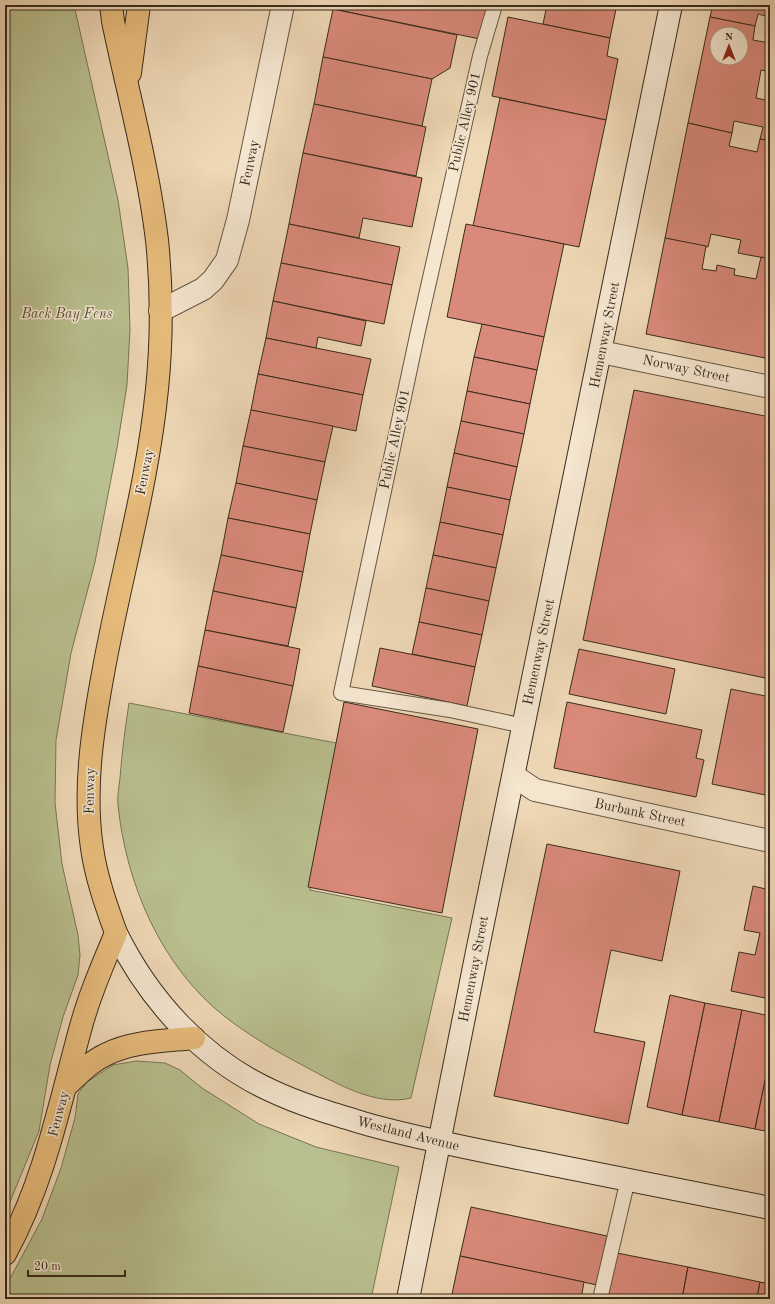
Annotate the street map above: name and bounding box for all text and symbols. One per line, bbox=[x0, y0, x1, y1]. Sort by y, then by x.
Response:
north arrow bbox=[709, 26, 749, 66]
text: N bbox=[725, 32, 734, 43]
street label: Public Alley 901 bbox=[447, 71, 483, 173]
street label: Fenway bbox=[238, 138, 262, 187]
street label: Hemenway Street bbox=[588, 280, 622, 389]
park label: Back Bay Fens bbox=[20, 307, 113, 322]
street label: Norway Street bbox=[641, 353, 731, 385]
street label: Public Alley 901 bbox=[378, 388, 412, 490]
street label: Fenway bbox=[134, 447, 156, 496]
street label: Hemenway Street bbox=[521, 598, 557, 706]
street label: Fenway bbox=[83, 767, 97, 815]
street label: Burbank Street bbox=[593, 797, 687, 830]
street label: Hemenway Street bbox=[457, 914, 491, 1023]
street label: Fenway bbox=[46, 1089, 72, 1139]
street label: Westland Avenue bbox=[355, 1115, 461, 1153]
scale bar bbox=[28, 1252, 125, 1278]
text: 20 m bbox=[34, 1261, 61, 1273]

